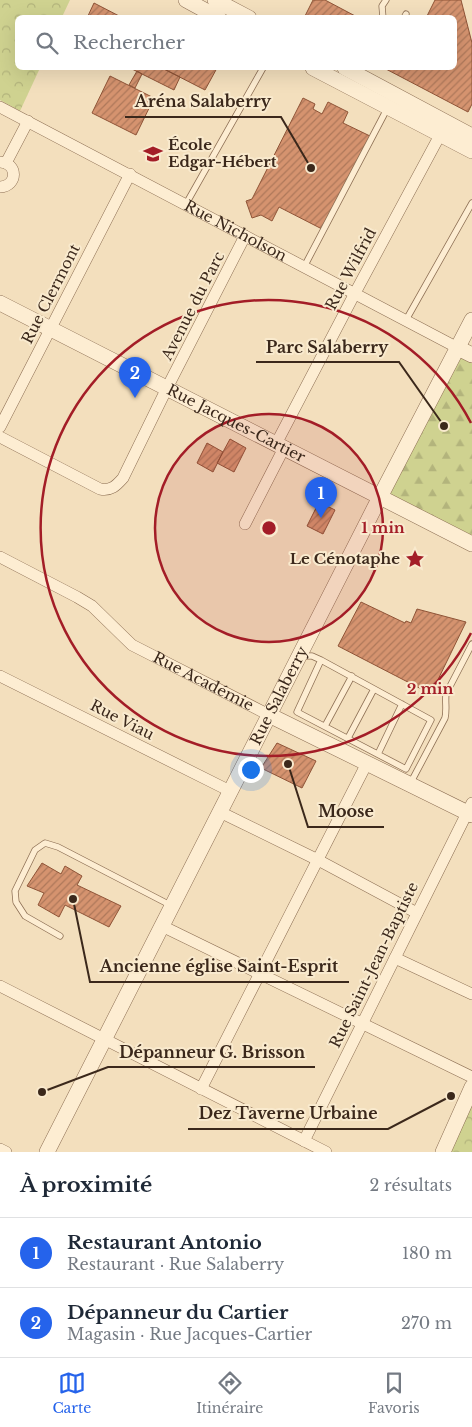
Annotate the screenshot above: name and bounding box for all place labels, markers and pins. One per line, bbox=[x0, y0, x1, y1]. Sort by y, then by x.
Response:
callout: Aréna Salaberry bbox=[125, 86, 281, 117]
place label: École Edgar-Hébert bbox=[168, 135, 277, 171]
school or university icon: École Edgar-Hébert bbox=[142, 143, 164, 165]
callout: Parc Salaberry bbox=[256, 331, 399, 362]
pin: 2 bbox=[119, 357, 151, 398]
pin: 1 bbox=[305, 477, 337, 518]
centre of rings bbox=[260, 519, 278, 537]
place icon: Le Cénotaphe bbox=[404, 548, 426, 570]
place label: Le Cénotaphe bbox=[290, 549, 400, 568]
callout: Moose bbox=[308, 796, 384, 827]
callout: Ancienne église Saint-Esprit bbox=[90, 951, 349, 982]
callout: Dépanneur G. Brisson bbox=[108, 1036, 315, 1067]
callout: Dez Taverne Urbaine bbox=[188, 1098, 388, 1129]

